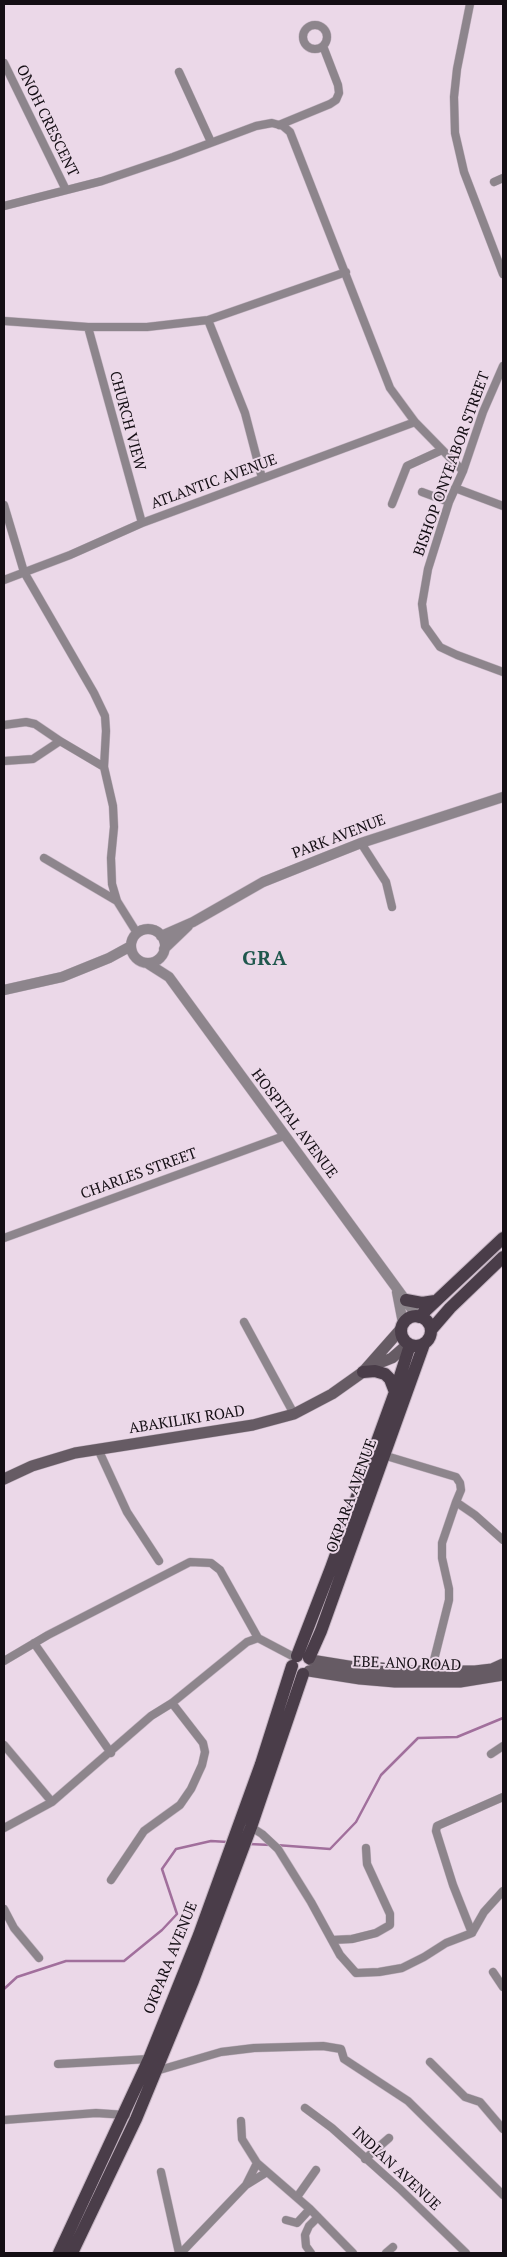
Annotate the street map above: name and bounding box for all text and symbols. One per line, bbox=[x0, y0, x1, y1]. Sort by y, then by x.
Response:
street label: ONOH CRESCENT bbox=[12, 62, 82, 180]
street label: CHURCH VIEW bbox=[105, 369, 149, 473]
street label: BISHOP ONYEABOR STREET bbox=[410, 369, 494, 559]
street label: ATLANTIC AVENUE bbox=[148, 451, 280, 513]
street label: PARK AVENUE bbox=[290, 811, 388, 863]
district label: GRA bbox=[242, 947, 288, 971]
street label: HOSPITAL AVENUE bbox=[247, 1066, 341, 1182]
street label: CHARLES STREET bbox=[78, 1145, 200, 1203]
street label: ABAKILIKI ROAD bbox=[128, 1402, 246, 1438]
street label: OKPARA AVENUE bbox=[323, 1437, 381, 1555]
street label: EBE-ANO ROAD bbox=[352, 1653, 462, 1675]
street label: OKPARA AVENUE bbox=[140, 1899, 202, 2017]
street label: INDIAN AVENUE bbox=[348, 2123, 444, 2215]

